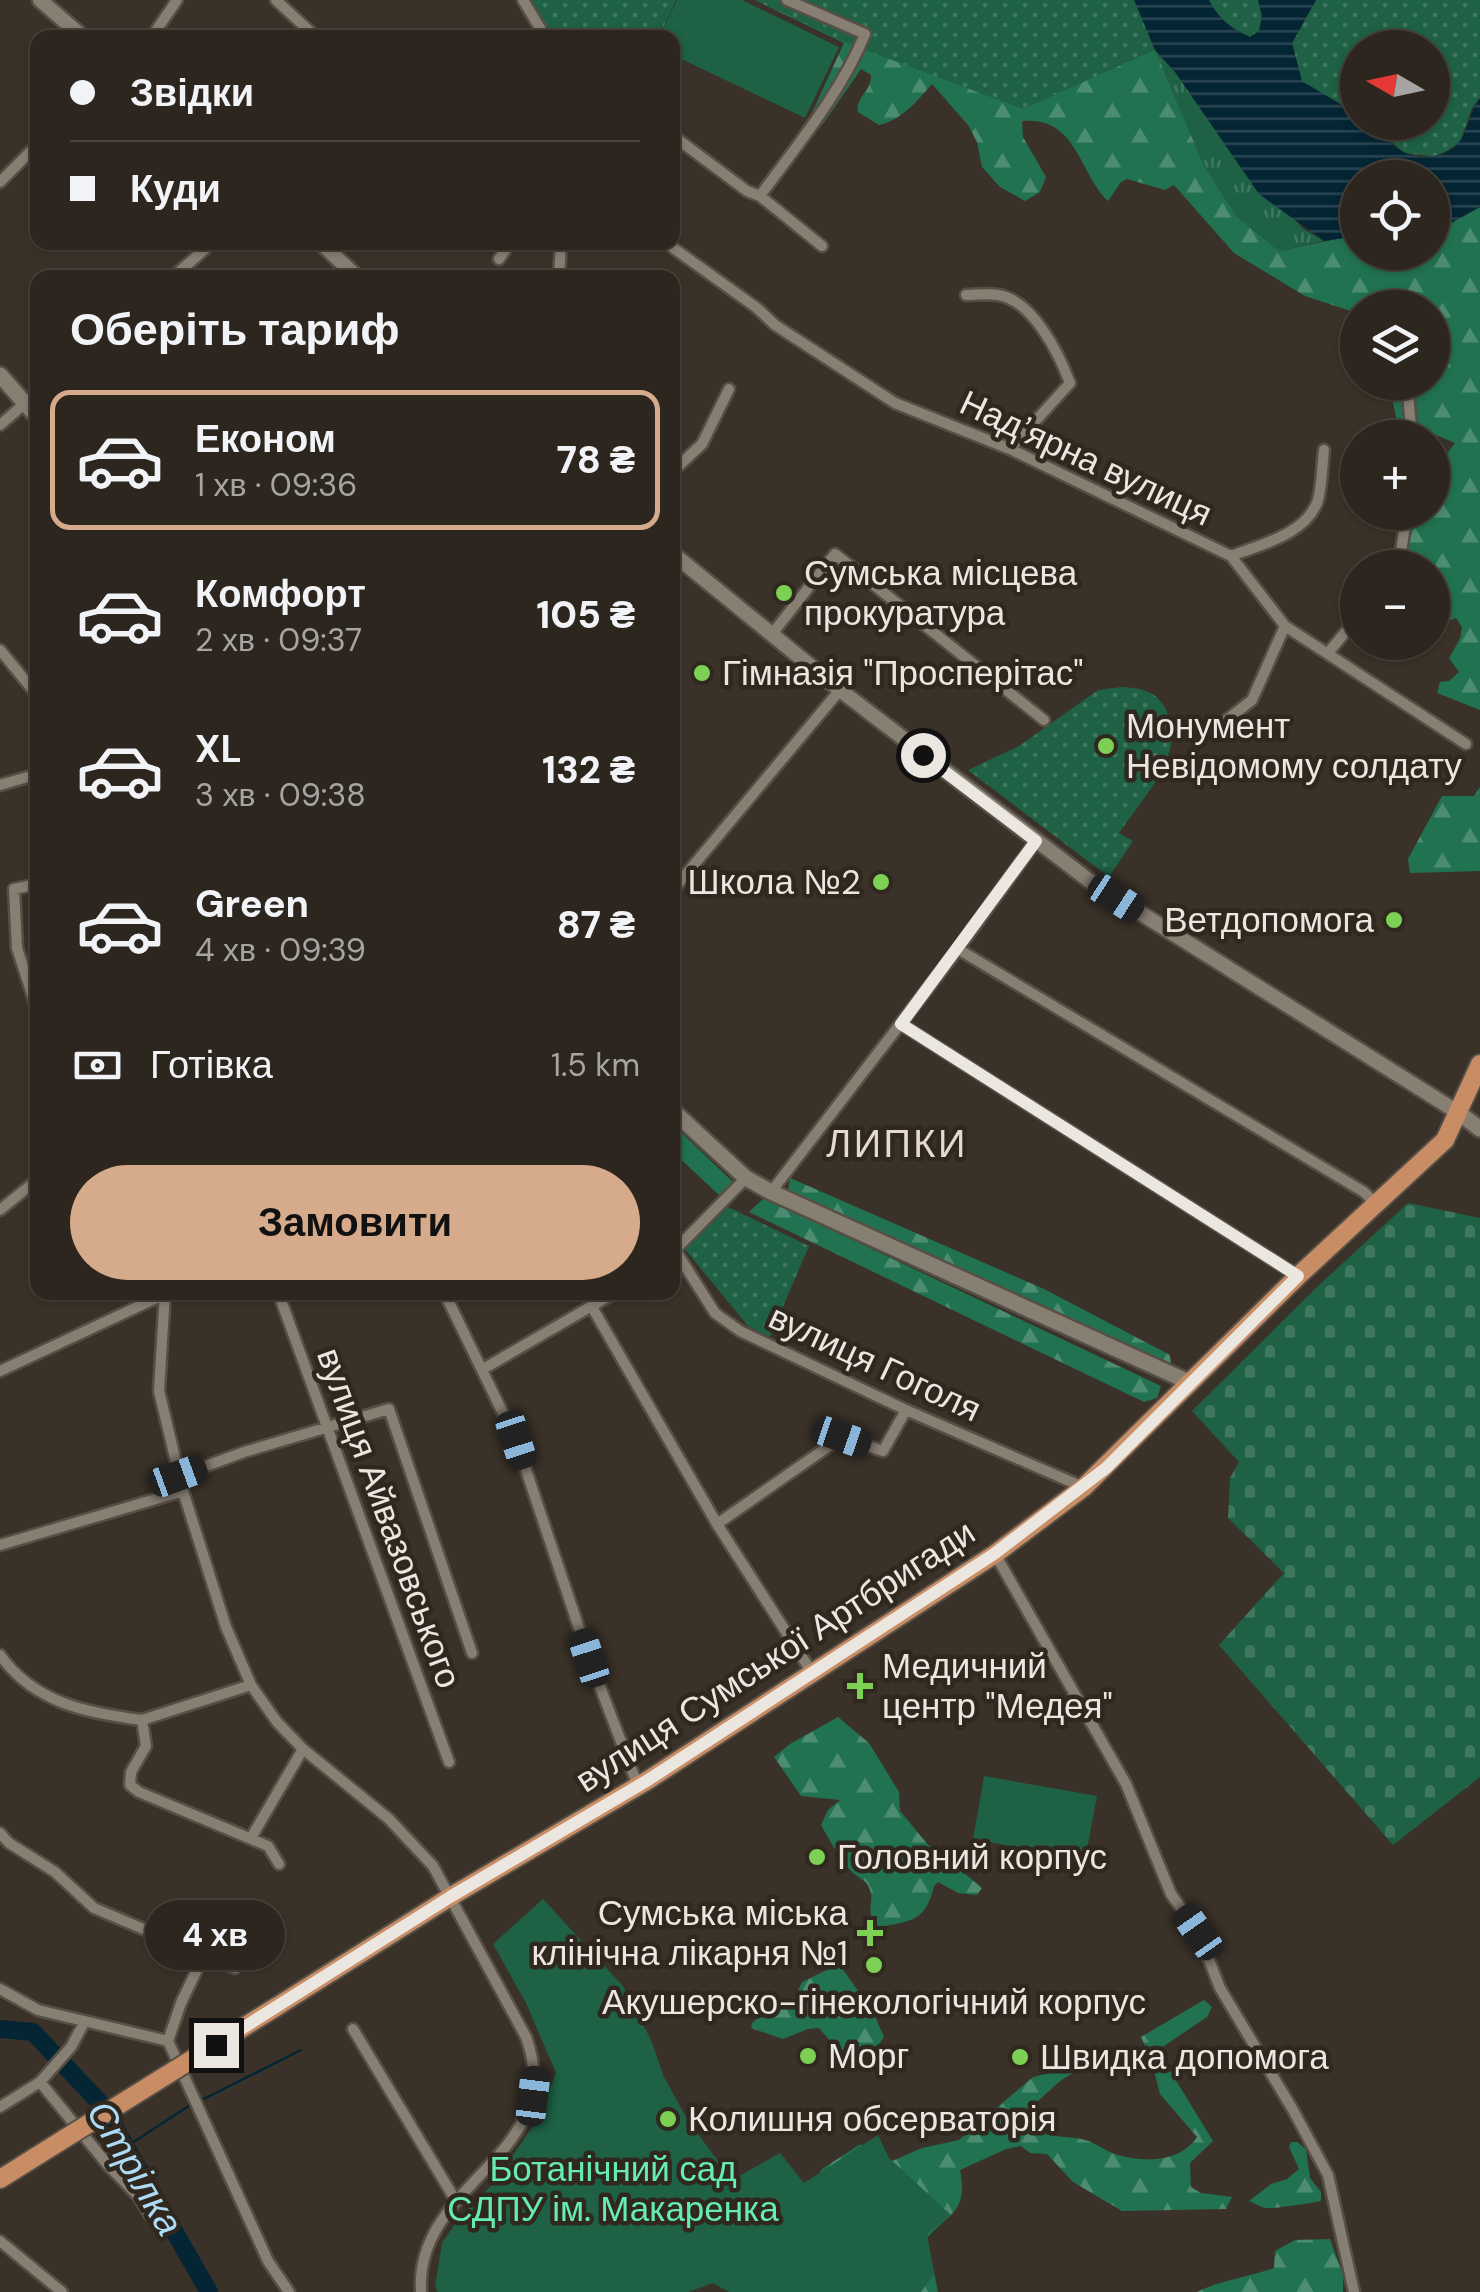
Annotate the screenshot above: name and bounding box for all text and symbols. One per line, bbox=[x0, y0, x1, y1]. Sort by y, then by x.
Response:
north arrow bbox=[1340, 30, 1450, 140]
map controls bbox=[1340, 30, 1450, 660]
text: Звідки bbox=[130, 68, 254, 118]
button: locate bbox=[1340, 160, 1450, 270]
text: Куди bbox=[130, 164, 221, 214]
button: layers bbox=[1340, 290, 1450, 400]
text: Оберіть тариф bbox=[70, 300, 400, 359]
street label: Надʼярна вулиця bbox=[953, 379, 1219, 537]
text: Економ bbox=[195, 414, 336, 464]
icon: car bbox=[75, 415, 165, 505]
button: + bbox=[1340, 420, 1450, 530]
text: 78 ₴ bbox=[557, 435, 635, 485]
text: 1 хв · 09:36 bbox=[195, 464, 357, 506]
place label: Сумська місцева прокуратура bbox=[804, 550, 1078, 636]
button: − bbox=[1340, 550, 1450, 660]
text: Комфорт bbox=[195, 569, 366, 619]
icon: car bbox=[75, 570, 165, 660]
marker: Сумська місцева прокуратура bbox=[773, 582, 795, 604]
text: 105 ₴ bbox=[536, 590, 635, 640]
text: 2 хв · 09:37 bbox=[195, 619, 362, 661]
place label: Гімназія "Просперітас" bbox=[722, 650, 1084, 696]
marker: Гімназія "Просперітас" bbox=[691, 662, 713, 684]
place label: Монумент Невідомому солдату bbox=[1126, 703, 1462, 789]
text: XL bbox=[195, 724, 242, 774]
icon: car bbox=[75, 725, 165, 815]
route start bbox=[901, 733, 946, 778]
marker: Монумент Невідомому солдату bbox=[1095, 735, 1117, 757]
text: 132 ₴ bbox=[542, 745, 635, 795]
text: 3 хв · 09:38 bbox=[195, 774, 366, 816]
place label: Школа №2 bbox=[688, 859, 861, 905]
car bbox=[1083, 869, 1149, 927]
marker: Школа №2 bbox=[870, 871, 892, 893]
text: Green bbox=[195, 879, 309, 929]
icon: car bbox=[75, 880, 165, 970]
place label: Ветдопомога bbox=[1164, 897, 1375, 943]
text: 87 ₴ bbox=[557, 900, 635, 950]
marker: Ветдопомога bbox=[1383, 909, 1405, 931]
text: 4 хв · 09:39 bbox=[195, 929, 366, 971]
icon: cash bbox=[70, 1038, 125, 1093]
text: Готівка bbox=[150, 1040, 273, 1090]
text: 1.5 km bbox=[551, 1044, 640, 1086]
district label: ЛИПКИ bbox=[826, 1119, 968, 1169]
button: Замовити bbox=[70, 1165, 640, 1280]
street label: вулиця Гоголя bbox=[762, 1294, 988, 1432]
street label: вулиця Айвазовського bbox=[306, 1342, 472, 1694]
car bbox=[492, 1407, 540, 1473]
car bbox=[809, 1413, 875, 1461]
car bbox=[145, 1452, 211, 1500]
street label: вулиця Сумської Артбригади bbox=[566, 1509, 984, 1803]
car bbox=[565, 1625, 613, 1691]
place label: Медичний центр "Медея" bbox=[882, 1643, 1113, 1729]
marker: Медичний центр "Медея" bbox=[847, 1673, 873, 1699]
place label: Головний корпус bbox=[837, 1834, 1107, 1880]
marker: Головний корпус bbox=[806, 1846, 828, 1868]
place label: Сумська міська клінічна лікарня №1 bbox=[531, 1890, 849, 1976]
car bbox=[1169, 1899, 1227, 1965]
callout: 4 хв bbox=[146, 1900, 286, 1970]
text: 4 хв bbox=[182, 1914, 248, 1956]
marker: Сумська міська клінічна лікарня №1 bbox=[857, 1920, 883, 1946]
marker: Акушерско-гінекологічний корпус bbox=[863, 1954, 885, 1976]
place label: Акушерско-гінекологічний корпус bbox=[602, 1979, 1146, 2025]
route end bbox=[194, 2023, 239, 2068]
place label: Морг bbox=[828, 2033, 909, 2079]
place label: Швидка допомога bbox=[1040, 2034, 1329, 2080]
marker: Морг bbox=[797, 2045, 819, 2067]
marker: Швидка допомога bbox=[1009, 2046, 1031, 2068]
car bbox=[514, 2064, 552, 2128]
water label: Стрілка bbox=[75, 2091, 195, 2245]
place label: Колишня обсерваторія bbox=[688, 2096, 1056, 2142]
marker: Колишня обсерваторія bbox=[657, 2108, 679, 2130]
park label: Ботанічний сад СДПУ ім. Макаренка bbox=[447, 2146, 779, 2232]

